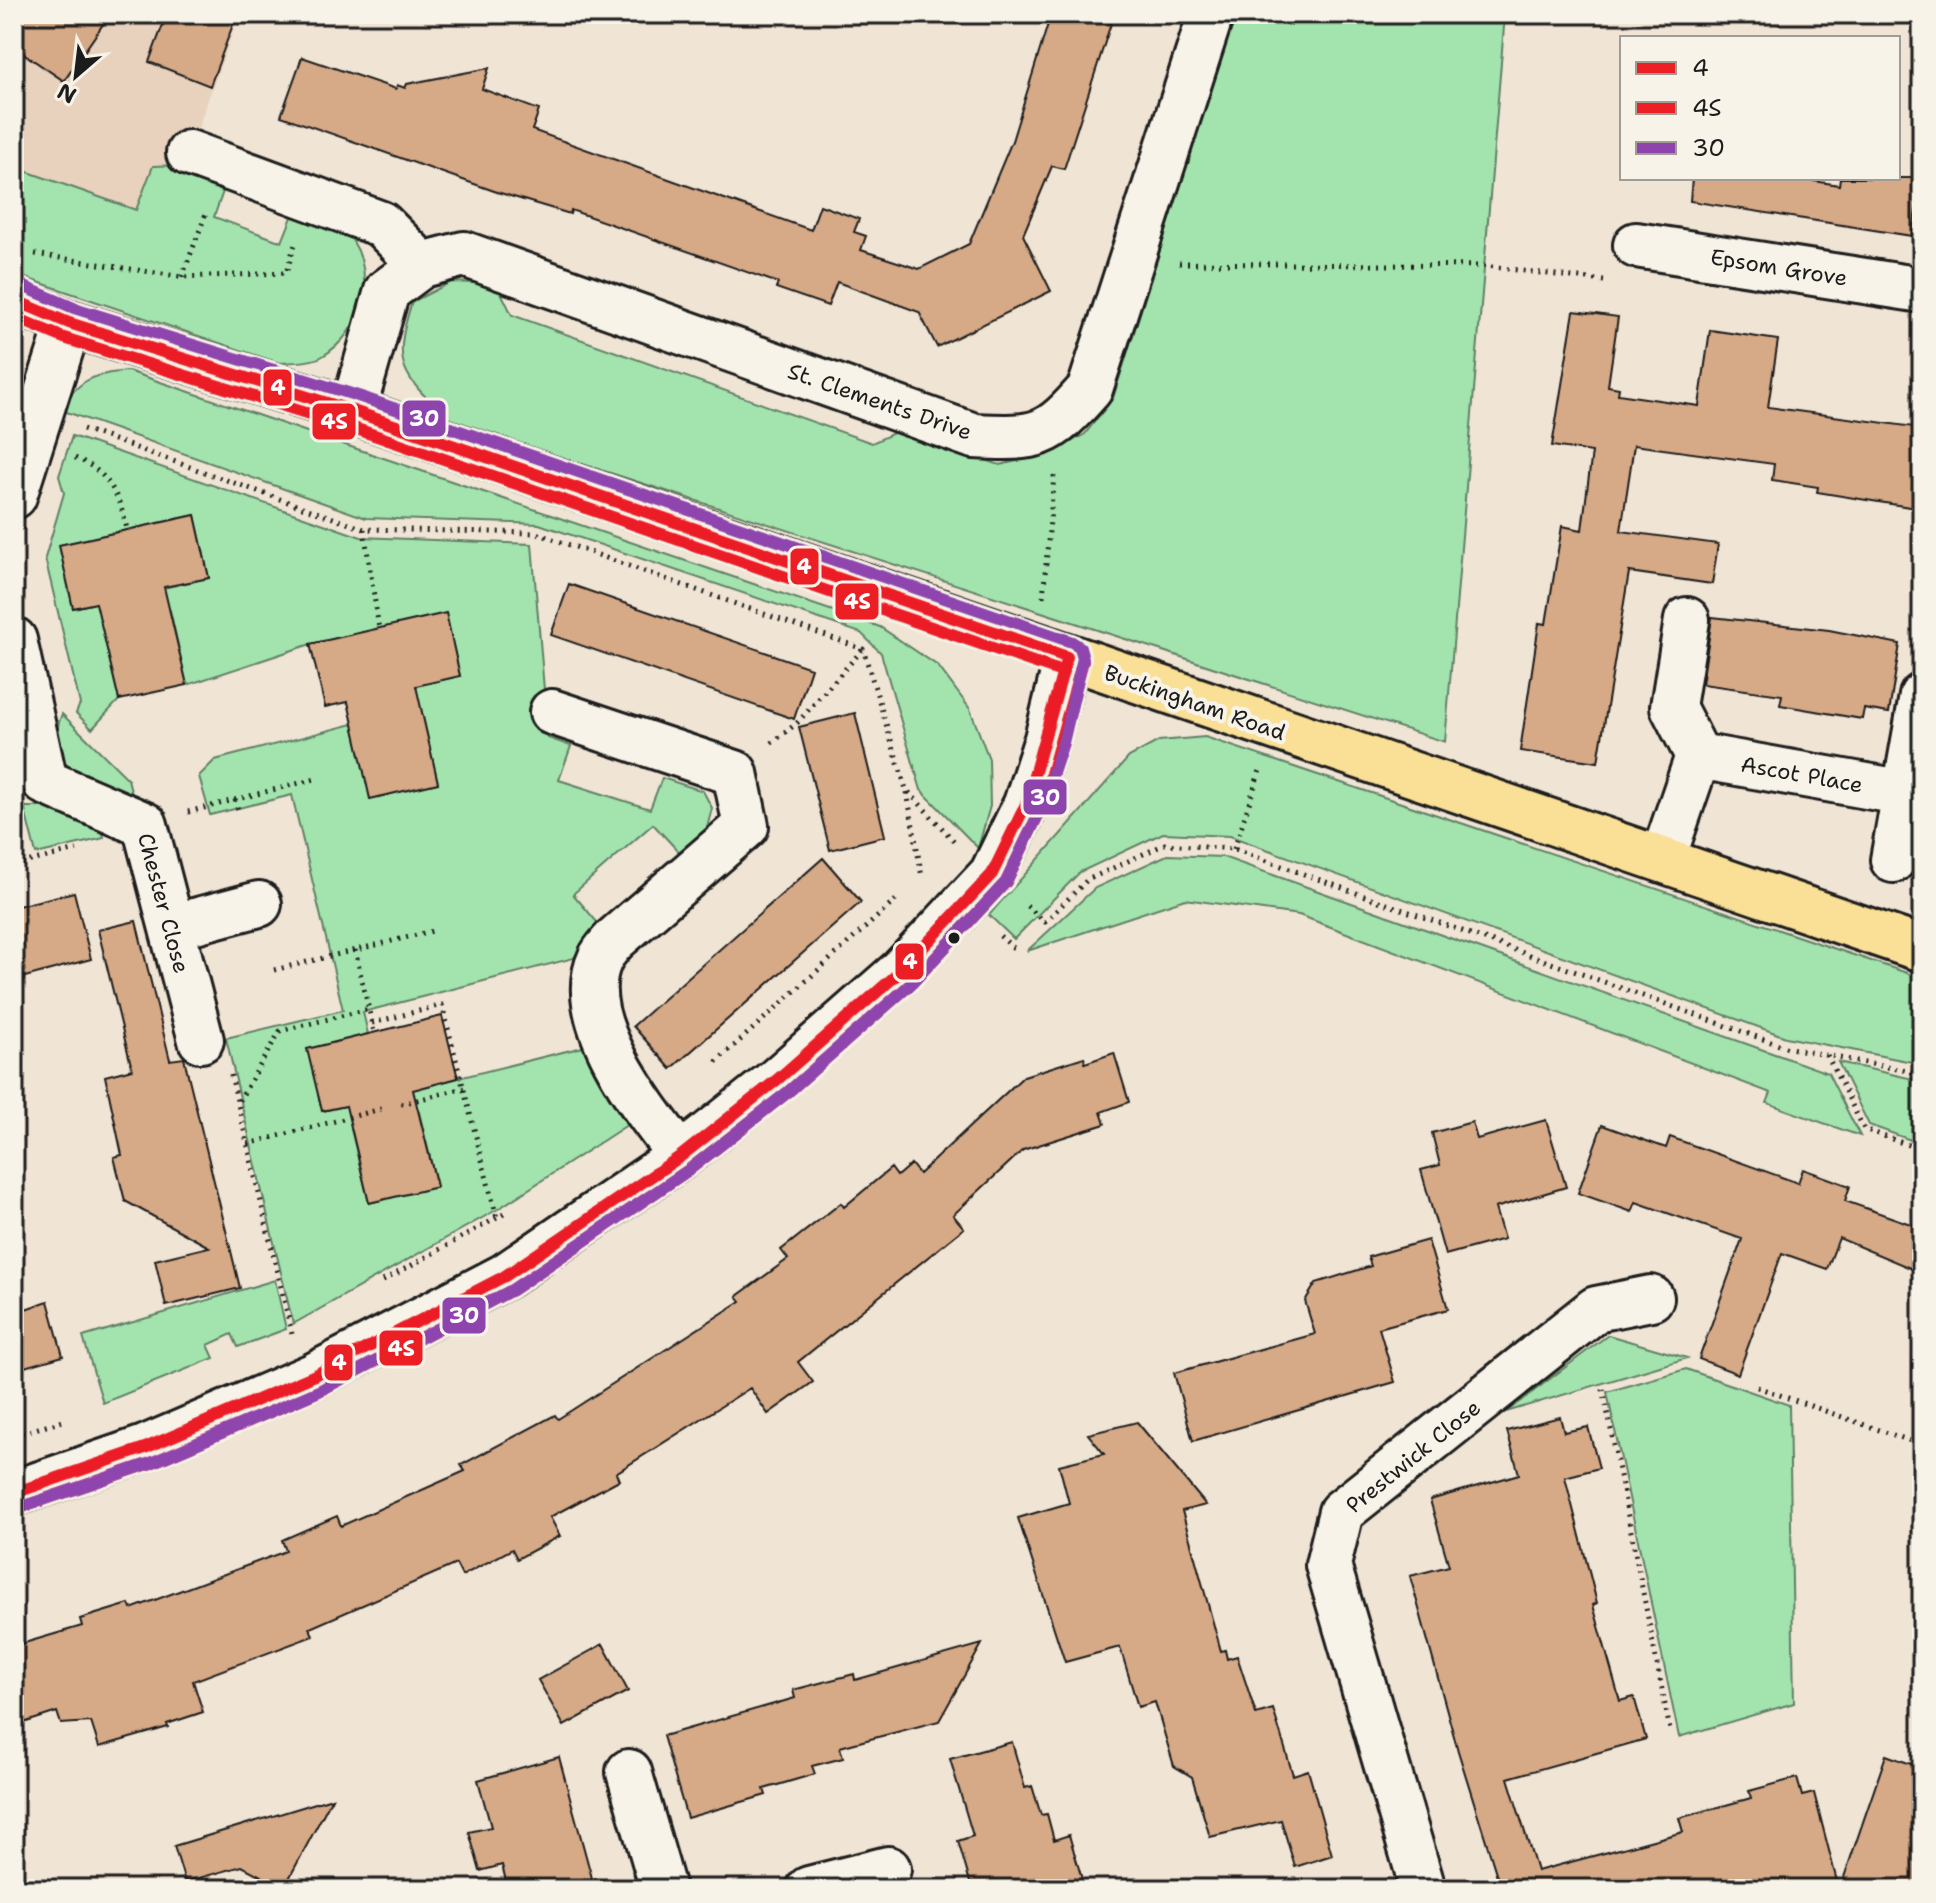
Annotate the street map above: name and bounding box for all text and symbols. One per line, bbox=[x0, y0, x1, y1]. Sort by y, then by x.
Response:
north arrow bbox=[36, 36, 116, 116]
legend bbox=[1620, 36, 1900, 180]
text: 4 bbox=[1692, 52, 1709, 84]
text: N bbox=[52, 76, 81, 110]
text: 4S bbox=[1692, 92, 1722, 124]
text: 30 bbox=[1692, 132, 1725, 164]
street label: Epsom Grove bbox=[1708, 242, 1850, 293]
street label: St. Clements Drive bbox=[784, 356, 976, 447]
line badge: 4 bbox=[262, 368, 293, 407]
text: 4 bbox=[270, 373, 286, 402]
line badge: 30 bbox=[401, 399, 447, 438]
line badge: 4S bbox=[311, 402, 357, 441]
text: 30 bbox=[409, 404, 439, 433]
text: 4S bbox=[320, 407, 348, 436]
line badge: 4 bbox=[789, 547, 820, 586]
text: 4 bbox=[796, 552, 812, 581]
line badge: 4S bbox=[834, 582, 880, 621]
text: 4S bbox=[843, 587, 871, 616]
street label: Buckingham Road bbox=[1100, 658, 1289, 747]
street label: Ascot Place bbox=[1739, 749, 1865, 799]
line badge: 30 bbox=[1022, 778, 1068, 816]
text: 30 bbox=[1030, 783, 1060, 812]
street label: Chester Close bbox=[131, 830, 196, 976]
unlabelled marker bbox=[946, 930, 962, 946]
line badge: 4 bbox=[894, 942, 925, 981]
text: 4 bbox=[902, 947, 918, 976]
line badge: 30 bbox=[441, 1296, 487, 1335]
text: 30 bbox=[449, 1301, 479, 1330]
line badge: 4S bbox=[378, 1329, 424, 1367]
text: 4S bbox=[387, 1334, 415, 1363]
line badge: 4 bbox=[323, 1343, 354, 1382]
text: 4 bbox=[331, 1348, 347, 1377]
street label: Prestwick Close bbox=[1340, 1393, 1487, 1520]

